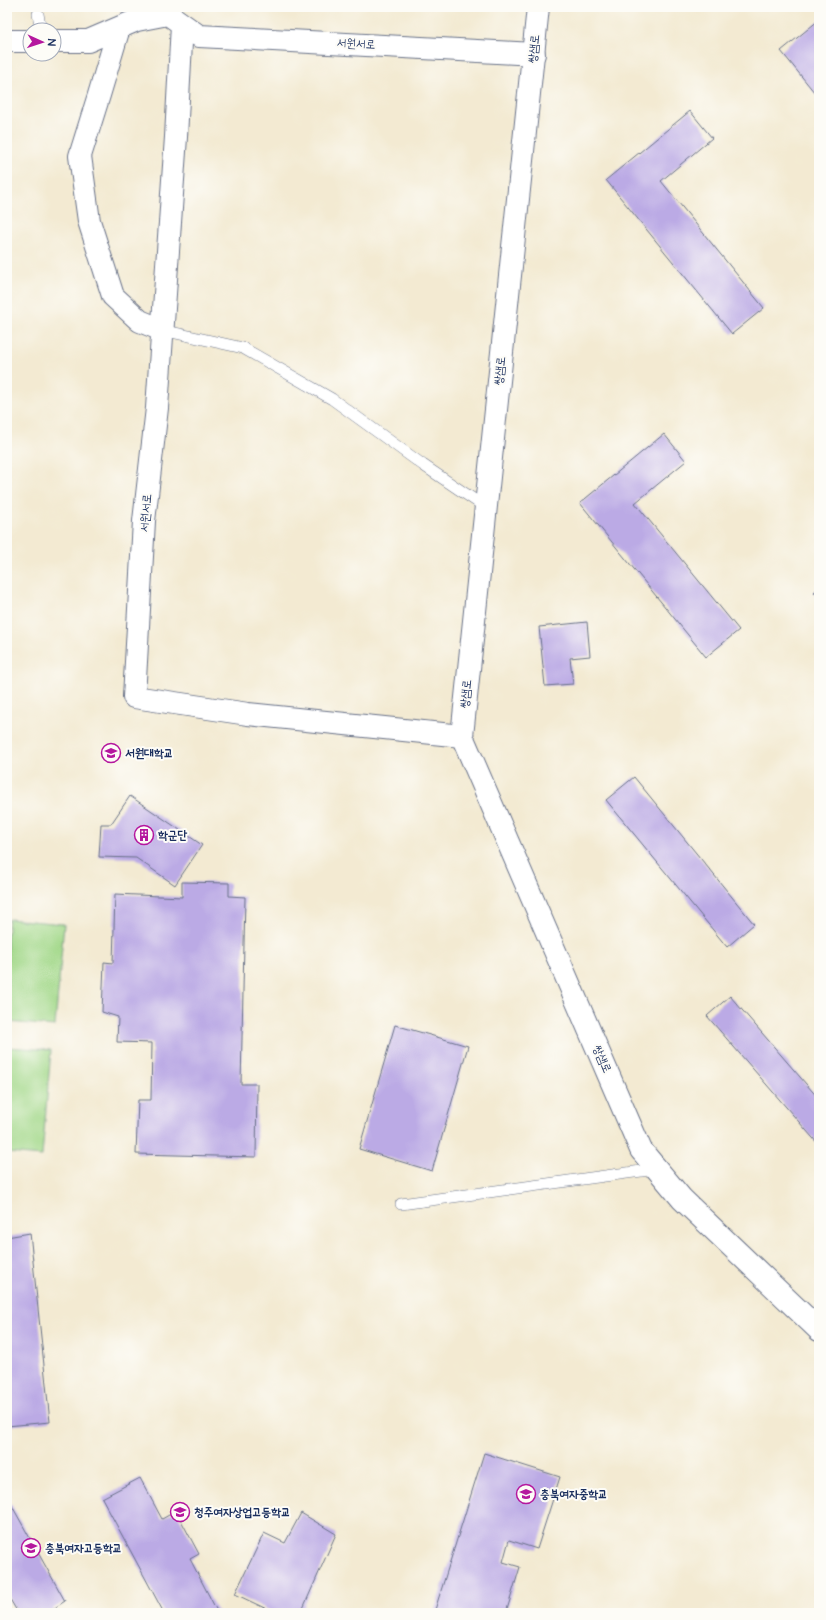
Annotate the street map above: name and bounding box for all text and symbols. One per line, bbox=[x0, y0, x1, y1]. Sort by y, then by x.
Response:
north arrow bbox=[22, 22, 62, 62]
street label: 쌍샘로 bbox=[524, 34, 544, 64]
street label: 서원서로 bbox=[336, 35, 376, 53]
text: N bbox=[44, 39, 59, 46]
street label: 쌍샘로 bbox=[490, 356, 510, 386]
street label: 서원서로 bbox=[136, 493, 156, 533]
street label: 쌍샘로 bbox=[456, 679, 476, 709]
school or university icon: 서원대학교 bbox=[100, 742, 122, 764]
place label: 서원대학교 bbox=[125, 745, 173, 762]
building icon: 학군단 bbox=[133, 824, 155, 846]
place label: 학군단 bbox=[157, 827, 187, 844]
street label: 쌍샘로 bbox=[589, 1042, 615, 1076]
school or university icon: 충북여자중학교 bbox=[515, 1483, 537, 1505]
place label: 충북여자중학교 bbox=[540, 1486, 608, 1503]
school or university icon: 청주여자상업고등학교 bbox=[169, 1501, 191, 1523]
place label: 청주여자상업고등학교 bbox=[194, 1504, 291, 1521]
school or university icon: 충북여자고등학교 bbox=[20, 1537, 42, 1559]
place label: 충북여자고등학교 bbox=[45, 1540, 122, 1557]

